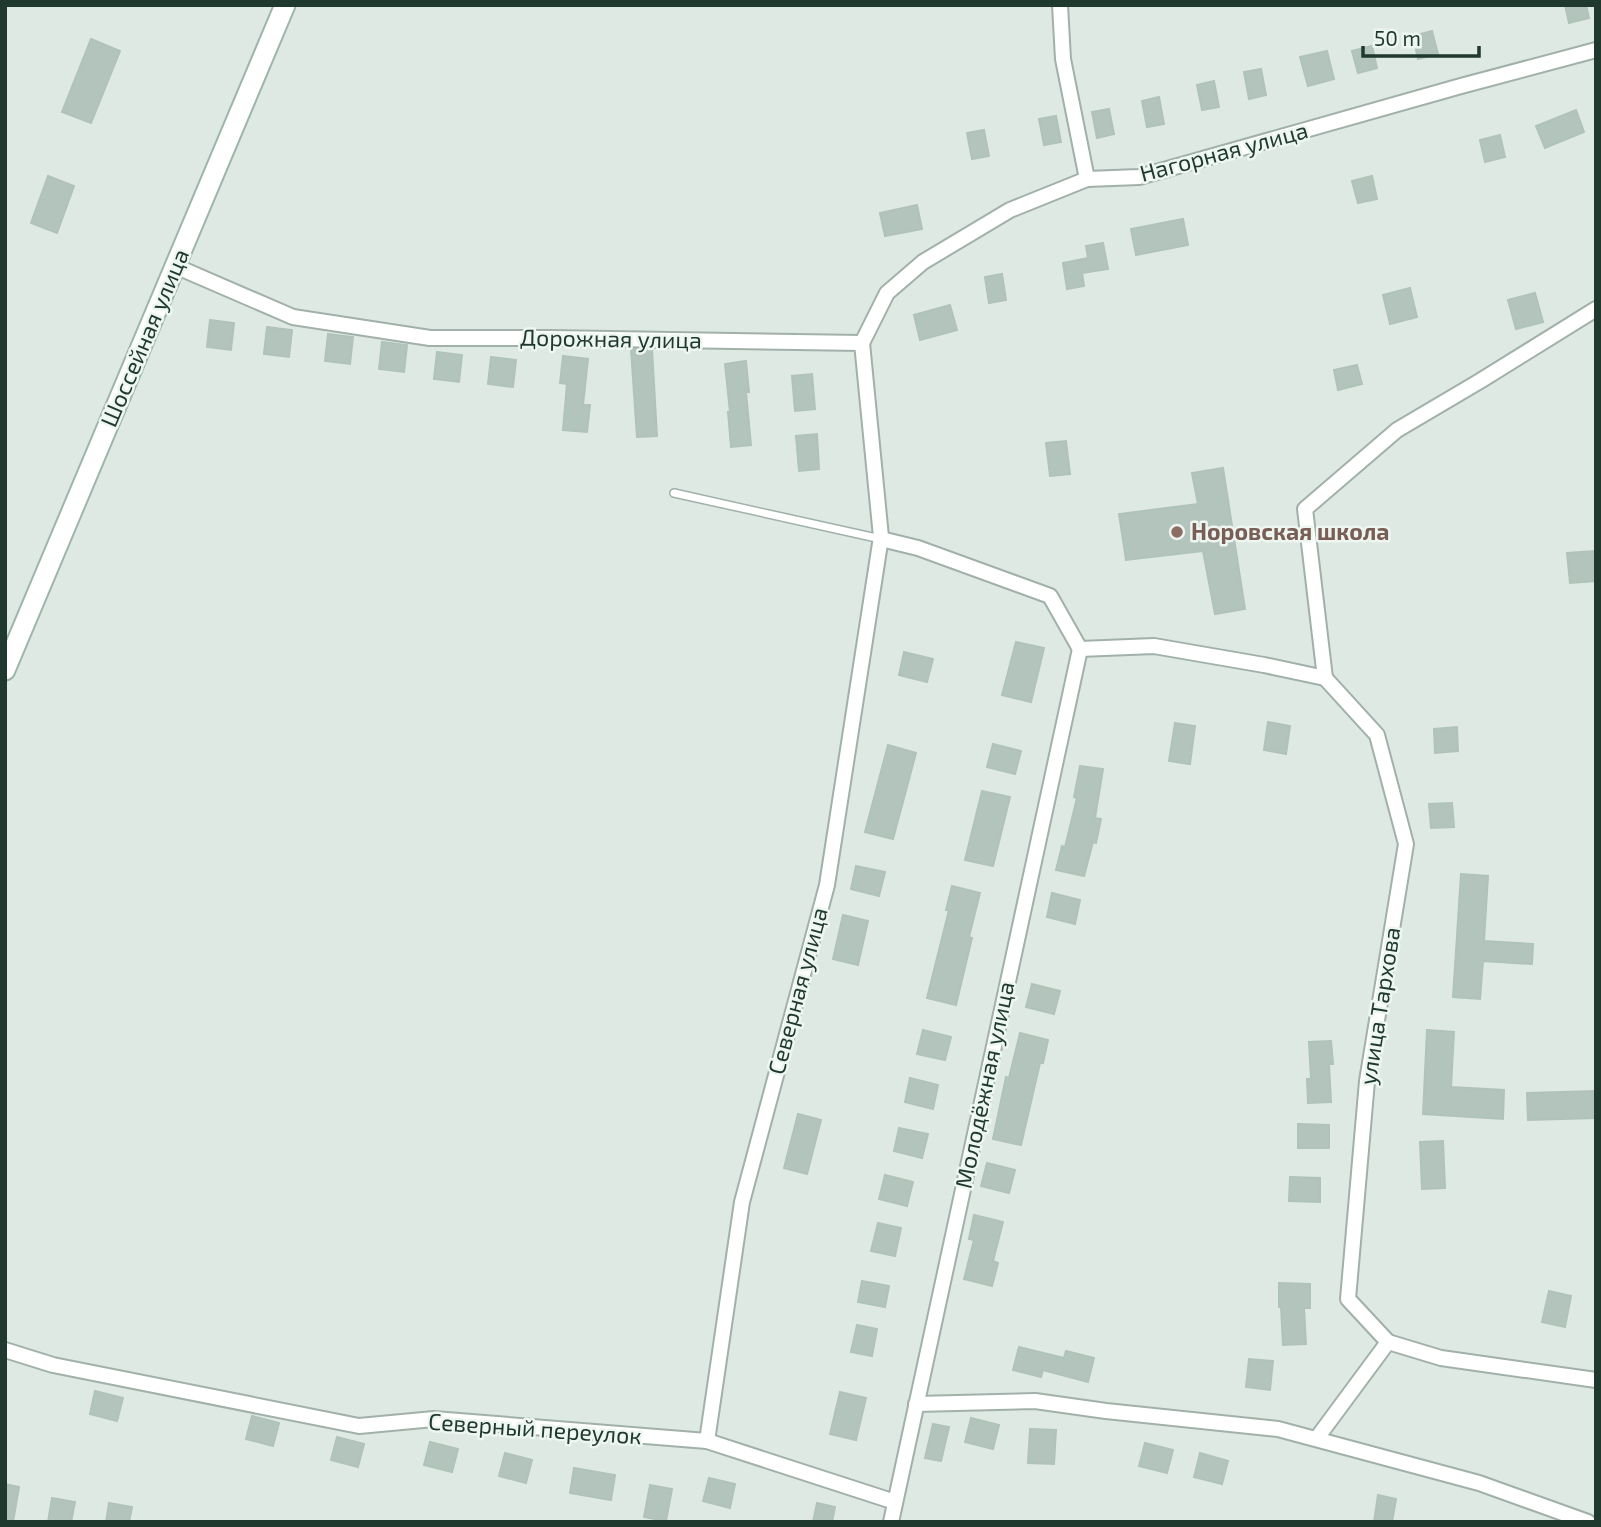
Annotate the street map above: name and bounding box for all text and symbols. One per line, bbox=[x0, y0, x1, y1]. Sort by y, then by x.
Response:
scale bar bbox=[1363, 14, 1478, 58]
text: 50 m bbox=[1374, 25, 1421, 50]
street label: Нагорная улица bbox=[1137, 115, 1311, 188]
street label: Шоссейная улица bbox=[94, 244, 195, 431]
street label: Дорожная улица bbox=[520, 322, 702, 355]
place label: Норовская школа bbox=[1191, 517, 1390, 545]
marker: Норовская школа bbox=[1169, 524, 1185, 540]
street label: Северная улица bbox=[761, 904, 834, 1078]
street label: улица Тархова bbox=[1353, 925, 1406, 1087]
street label: Молодёжная улица bbox=[948, 979, 1021, 1191]
street label: Северный переулок bbox=[427, 1407, 643, 1450]

